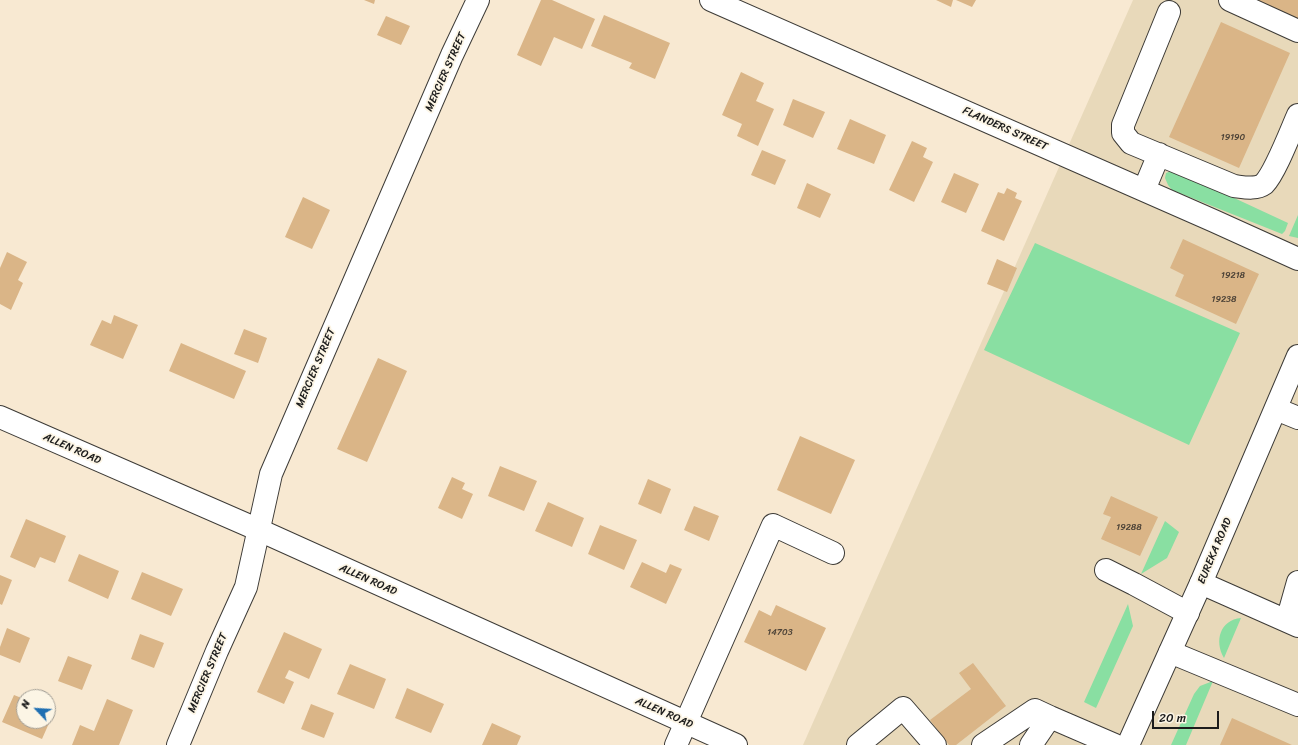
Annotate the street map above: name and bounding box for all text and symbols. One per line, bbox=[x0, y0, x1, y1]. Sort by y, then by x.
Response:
street label: MERCIER STREET bbox=[423, 30, 469, 114]
street label: FLANDERS STREET bbox=[960, 104, 1050, 154]
house number: 19190 bbox=[1221, 133, 1245, 143]
house number: 19218 bbox=[1221, 271, 1245, 281]
house number: 19238 bbox=[1212, 295, 1236, 305]
street label: MERCIER STREET bbox=[293, 326, 339, 410]
street label: ALLEN ROAD bbox=[41, 430, 103, 468]
street label: EUREKA ROAD bbox=[1195, 516, 1235, 586]
house number: 19288 bbox=[1116, 523, 1142, 533]
street label: ALLEN ROAD bbox=[337, 561, 399, 599]
house number: 14703 bbox=[767, 628, 793, 638]
street label: MERCIER STREET bbox=[185, 631, 231, 715]
north arrow bbox=[16, 689, 56, 729]
street label: ALLEN ROAD bbox=[633, 694, 695, 732]
text: N bbox=[15, 697, 36, 712]
scale bar bbox=[1154, 703, 1221, 729]
text: 20 m bbox=[1159, 707, 1186, 729]

